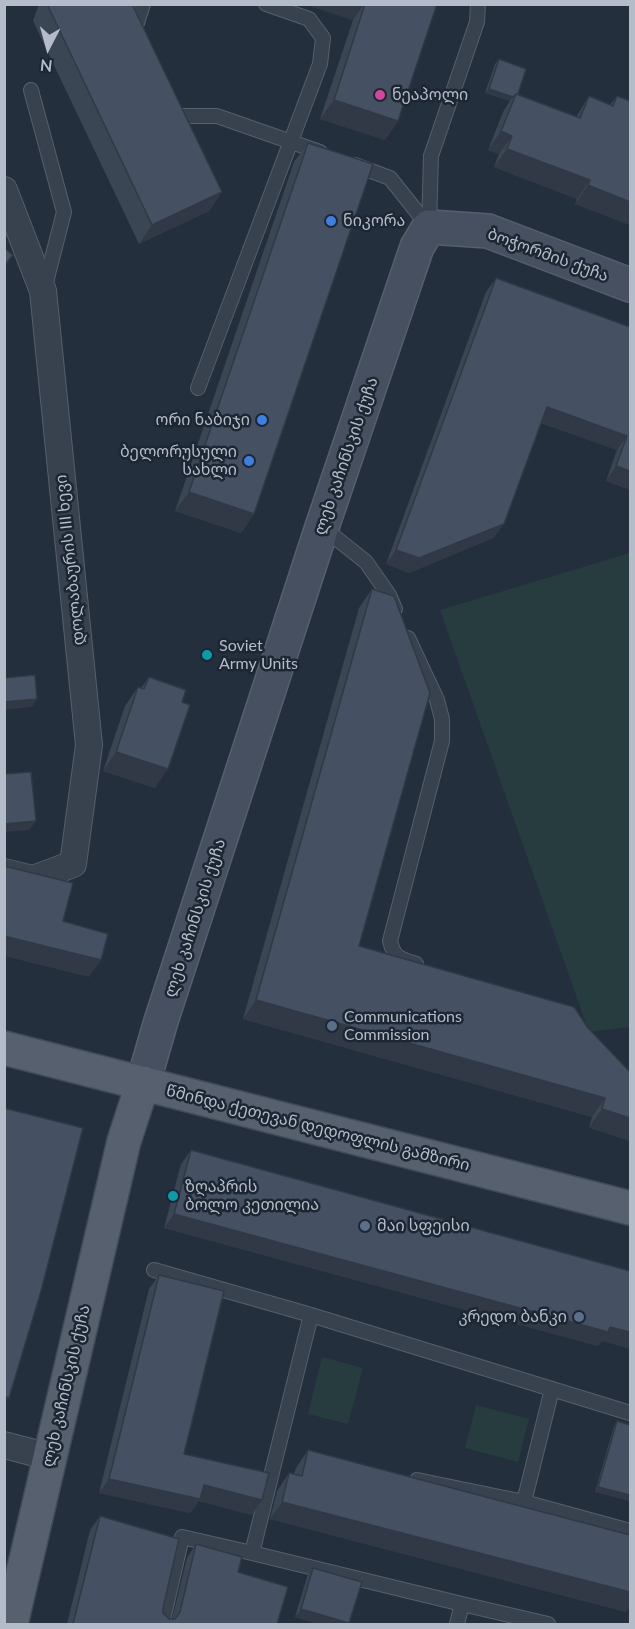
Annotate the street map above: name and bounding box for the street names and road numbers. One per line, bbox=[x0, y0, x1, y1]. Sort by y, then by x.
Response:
street label: ბოჭორმის ქუჩა bbox=[485, 224, 611, 286]
street label: ლეხ კაჩინსკის ქუჩა bbox=[310, 375, 382, 537]
street label: დოლაბაურის III ხევი bbox=[51, 474, 89, 646]
street label: ლეხ კაჩინსკის ქუჩა bbox=[160, 836, 230, 1000]
street label: წმინდა ქეთევან დედოფლის გამზირი bbox=[164, 1081, 472, 1175]
street label: ლეხ კაჩინსკის ქუჩა bbox=[38, 1303, 94, 1469]

